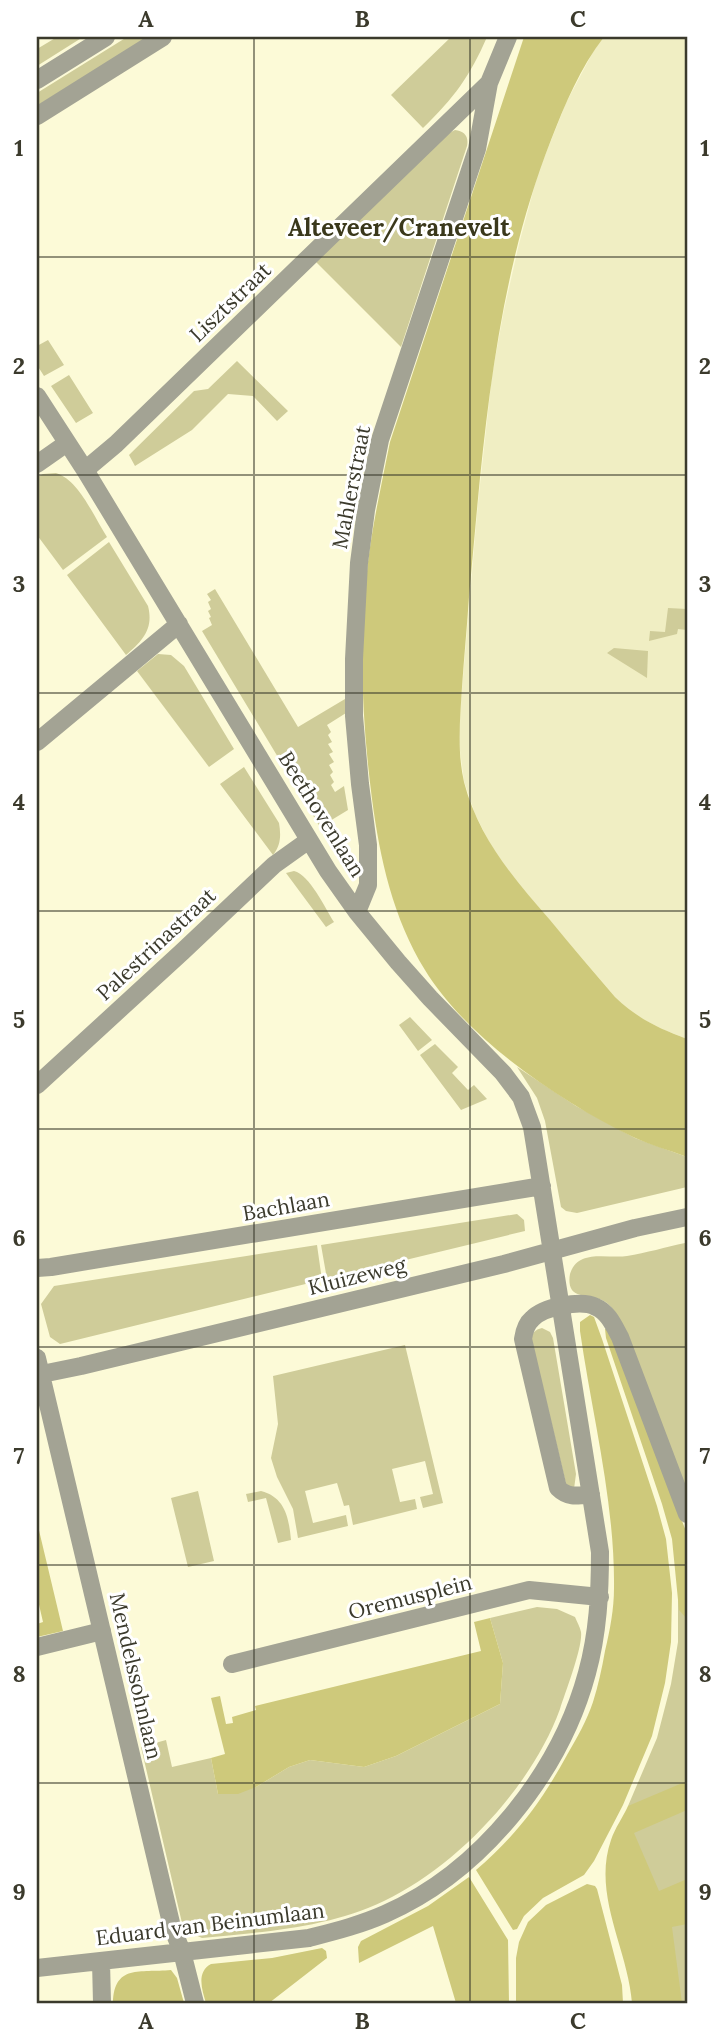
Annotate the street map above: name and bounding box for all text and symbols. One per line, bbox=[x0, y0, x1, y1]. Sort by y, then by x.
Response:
text: A bbox=[138, 4, 154, 33]
text: B bbox=[354, 4, 370, 33]
text: C bbox=[570, 4, 586, 33]
text: 1 bbox=[14, 133, 24, 162]
text: 1 bbox=[700, 133, 710, 162]
district label: Alteveer/Cranevelt bbox=[288, 212, 511, 243]
street label: Lisztstraat bbox=[184, 256, 277, 348]
text: 2 bbox=[13, 351, 25, 380]
text: 2 bbox=[699, 351, 711, 380]
street label: Mahlerstraat bbox=[326, 422, 376, 551]
text: 3 bbox=[13, 569, 25, 598]
text: 3 bbox=[699, 569, 711, 598]
street label: Beethovenlaan bbox=[273, 746, 372, 882]
text: 4 bbox=[13, 787, 25, 816]
text: 4 bbox=[699, 787, 711, 816]
street label: Palestrinastraat bbox=[91, 881, 222, 1006]
text: 5 bbox=[13, 1005, 25, 1034]
text: 5 bbox=[699, 1005, 711, 1034]
street label: Bachlaan bbox=[240, 1185, 332, 1227]
text: 6 bbox=[12, 1223, 26, 1252]
text: 6 bbox=[698, 1223, 712, 1252]
street label: Kluizeweg bbox=[305, 1251, 409, 1301]
text: 7 bbox=[14, 1441, 25, 1470]
text: 7 bbox=[700, 1441, 711, 1470]
street label: Oremusplein bbox=[345, 1569, 475, 1625]
street label: Mendelssohnlaan bbox=[104, 1590, 168, 1762]
text: 8 bbox=[12, 1659, 26, 1688]
text: 8 bbox=[698, 1659, 712, 1688]
text: 9 bbox=[12, 1877, 26, 1906]
text: 9 bbox=[698, 1877, 712, 1906]
street label: Eduard van Beinumlaan bbox=[94, 1897, 326, 1951]
text: A bbox=[138, 2006, 154, 2035]
text: B bbox=[354, 2006, 370, 2035]
text: C bbox=[570, 2006, 586, 2035]

